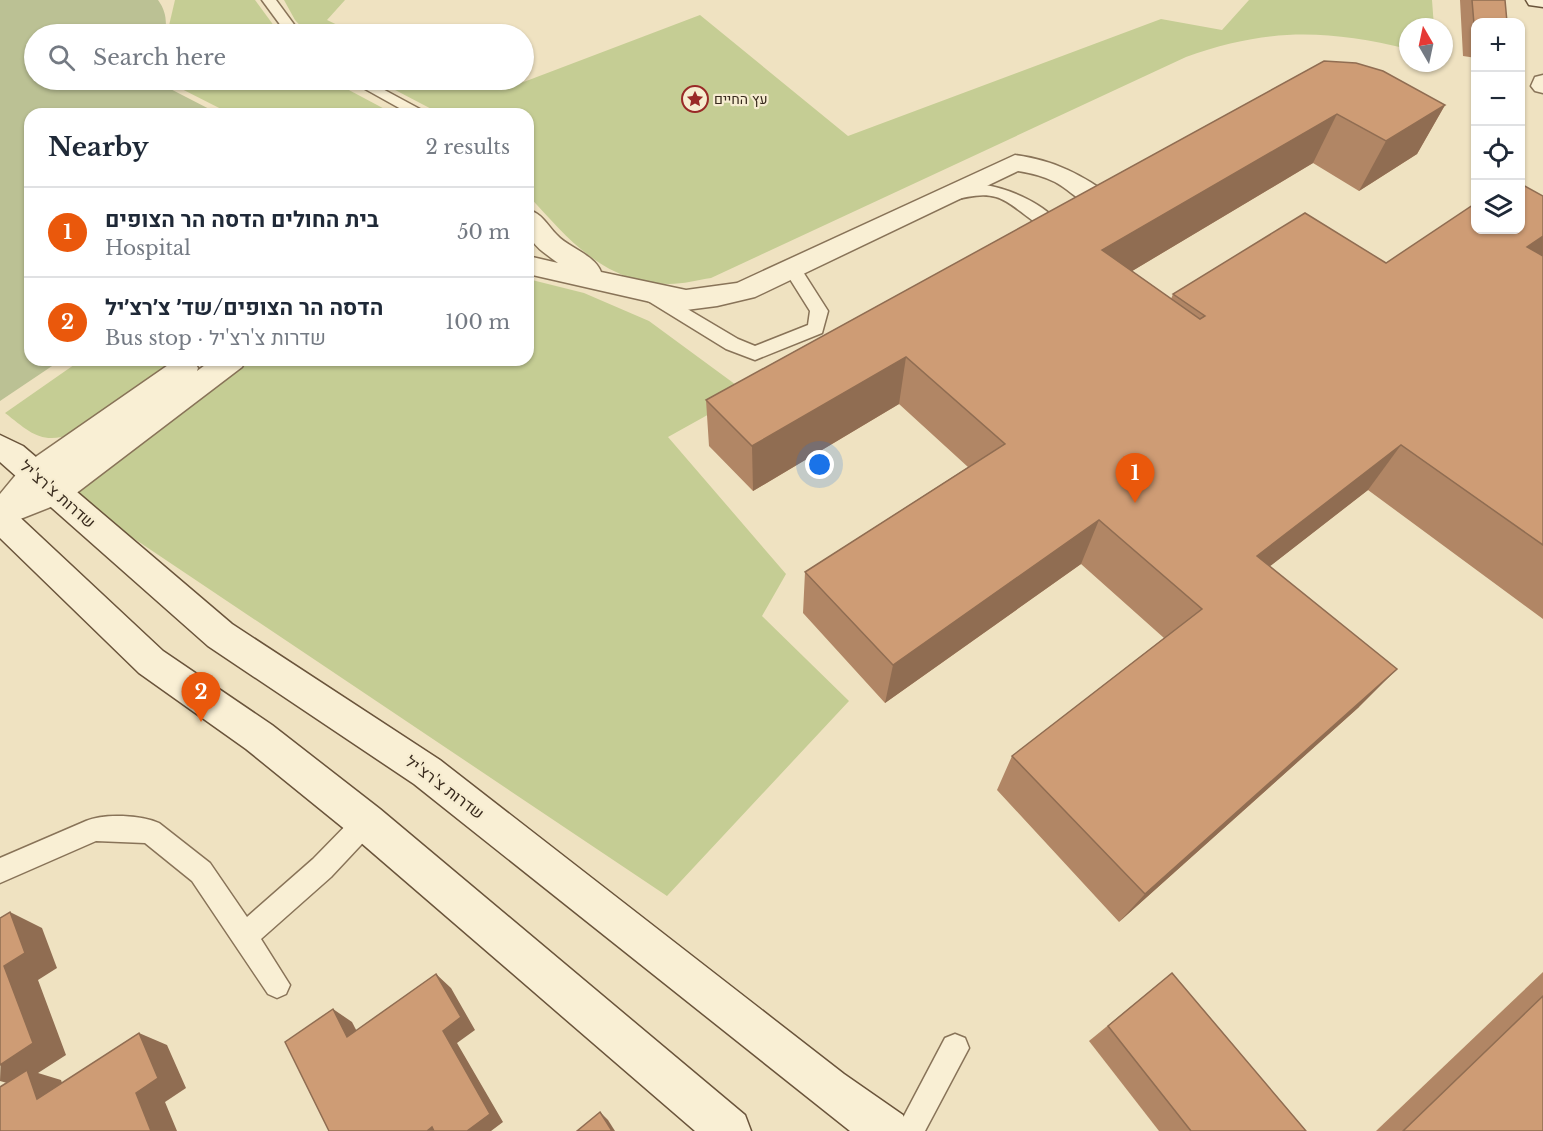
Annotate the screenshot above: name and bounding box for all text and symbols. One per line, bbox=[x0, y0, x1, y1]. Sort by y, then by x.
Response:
north arrow bbox=[1399, 18, 1453, 72]
map controls bbox=[1471, 18, 1525, 234]
button: + bbox=[1471, 18, 1525, 72]
search box bbox=[24, 24, 534, 90]
icon: search bbox=[45, 41, 78, 74]
text: Search here bbox=[93, 44, 226, 71]
button: − bbox=[1471, 72, 1525, 126]
place icon: עץ החיים bbox=[680, 84, 710, 114]
place label: עץ החיים bbox=[714, 90, 768, 108]
button: locate bbox=[1471, 126, 1525, 180]
text: Nearby bbox=[48, 131, 149, 163]
text: 2 results bbox=[426, 135, 510, 159]
button: layers bbox=[1471, 180, 1525, 234]
text: בית החולים הדסה הר הצופים bbox=[105, 206, 379, 233]
text: 1 bbox=[63, 220, 72, 244]
text: 50 m bbox=[457, 220, 510, 244]
text: Hospital bbox=[105, 236, 191, 260]
text: הדסה הר הצופים/שד׳ צ׳רצ׳יל bbox=[105, 294, 383, 321]
text: 2 bbox=[61, 310, 74, 334]
text: 100 m bbox=[445, 310, 510, 334]
text: Bus stop · שדרות צ'רצ'יל bbox=[105, 326, 326, 350]
your location bbox=[805, 450, 834, 479]
pin: 1 bbox=[1116, 454, 1154, 503]
street label: שדרות צ'רצ'יל bbox=[16, 456, 100, 532]
pin: 2 bbox=[182, 672, 220, 722]
street label: שדרות צ'רצ'יל bbox=[402, 751, 488, 823]

